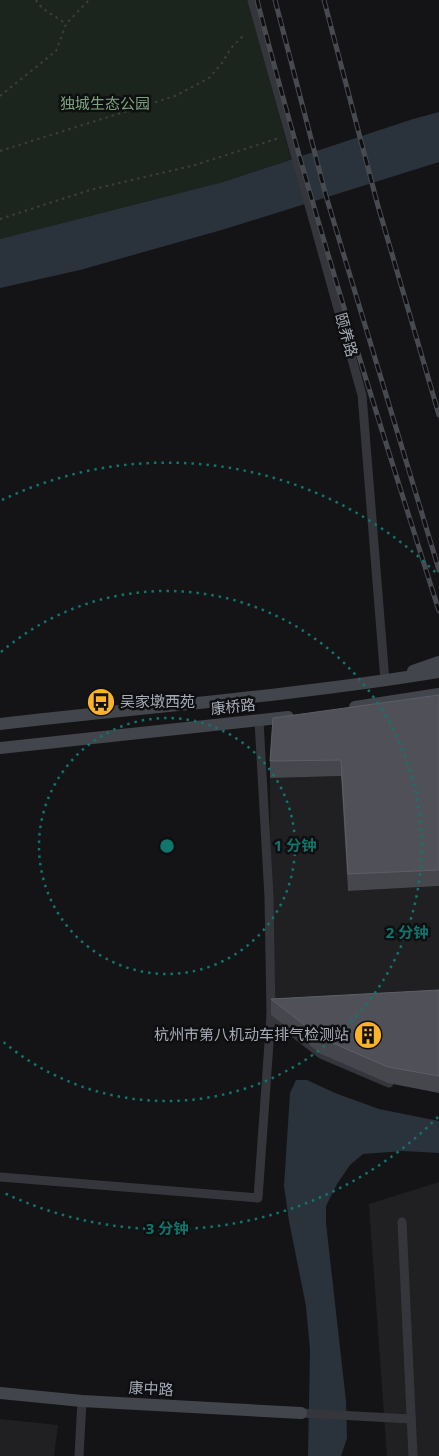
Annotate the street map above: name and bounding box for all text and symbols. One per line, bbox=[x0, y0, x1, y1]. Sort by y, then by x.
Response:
park label: 独城生态公园 bbox=[60, 93, 150, 113]
street label: 颐养路 bbox=[331, 310, 363, 359]
bus stop icon: 吴家墩西苑 bbox=[86, 687, 116, 717]
place label: 吴家墩西苑 bbox=[120, 691, 195, 711]
street label: 康桥路 bbox=[209, 694, 256, 718]
text: 1 分钟 bbox=[274, 835, 316, 855]
centre of rings bbox=[158, 837, 176, 855]
text: 2 分钟 bbox=[386, 922, 428, 942]
building icon: 杭州市第八机动车排气检测站 bbox=[353, 1020, 383, 1050]
place label: 杭州市第八机动车排气检测站 bbox=[154, 1024, 349, 1044]
text: 3 分钟 bbox=[146, 1218, 188, 1238]
street label: 康中路 bbox=[128, 1377, 174, 1399]

